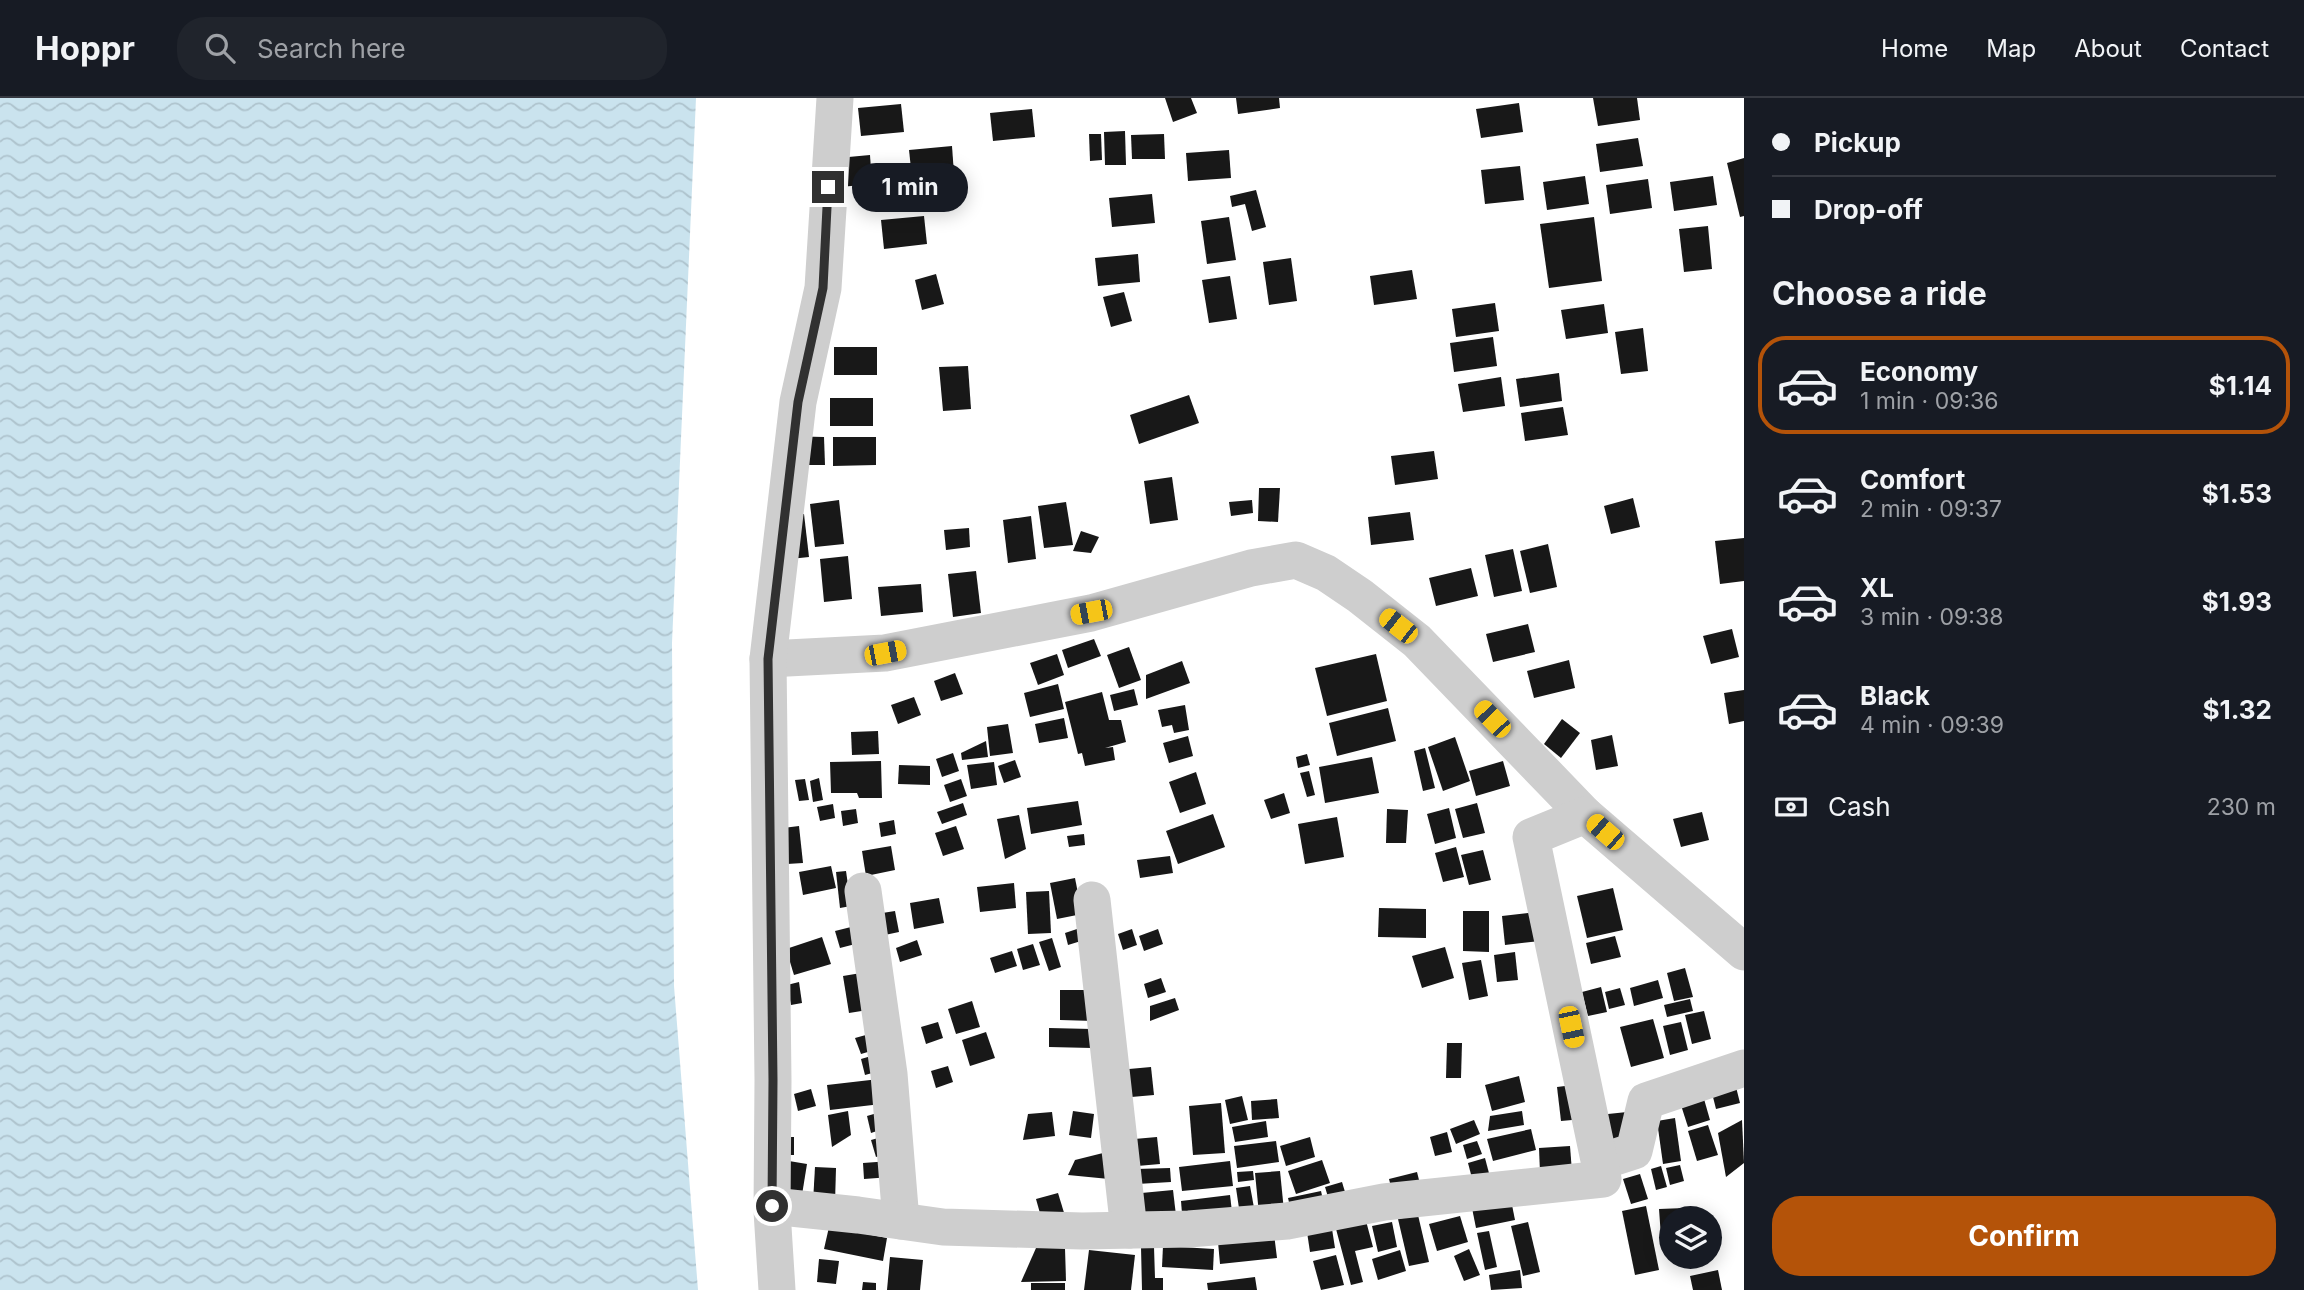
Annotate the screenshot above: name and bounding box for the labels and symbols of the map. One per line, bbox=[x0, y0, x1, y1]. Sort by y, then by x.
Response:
callout: 1 min bbox=[852, 162, 968, 212]
route end bbox=[812, 171, 844, 203]
car bbox=[1069, 598, 1114, 626]
car bbox=[1375, 605, 1422, 647]
car bbox=[863, 639, 908, 667]
car bbox=[1470, 697, 1515, 741]
car bbox=[1583, 810, 1628, 854]
car bbox=[1557, 1004, 1586, 1050]
route start bbox=[756, 1190, 788, 1222]

